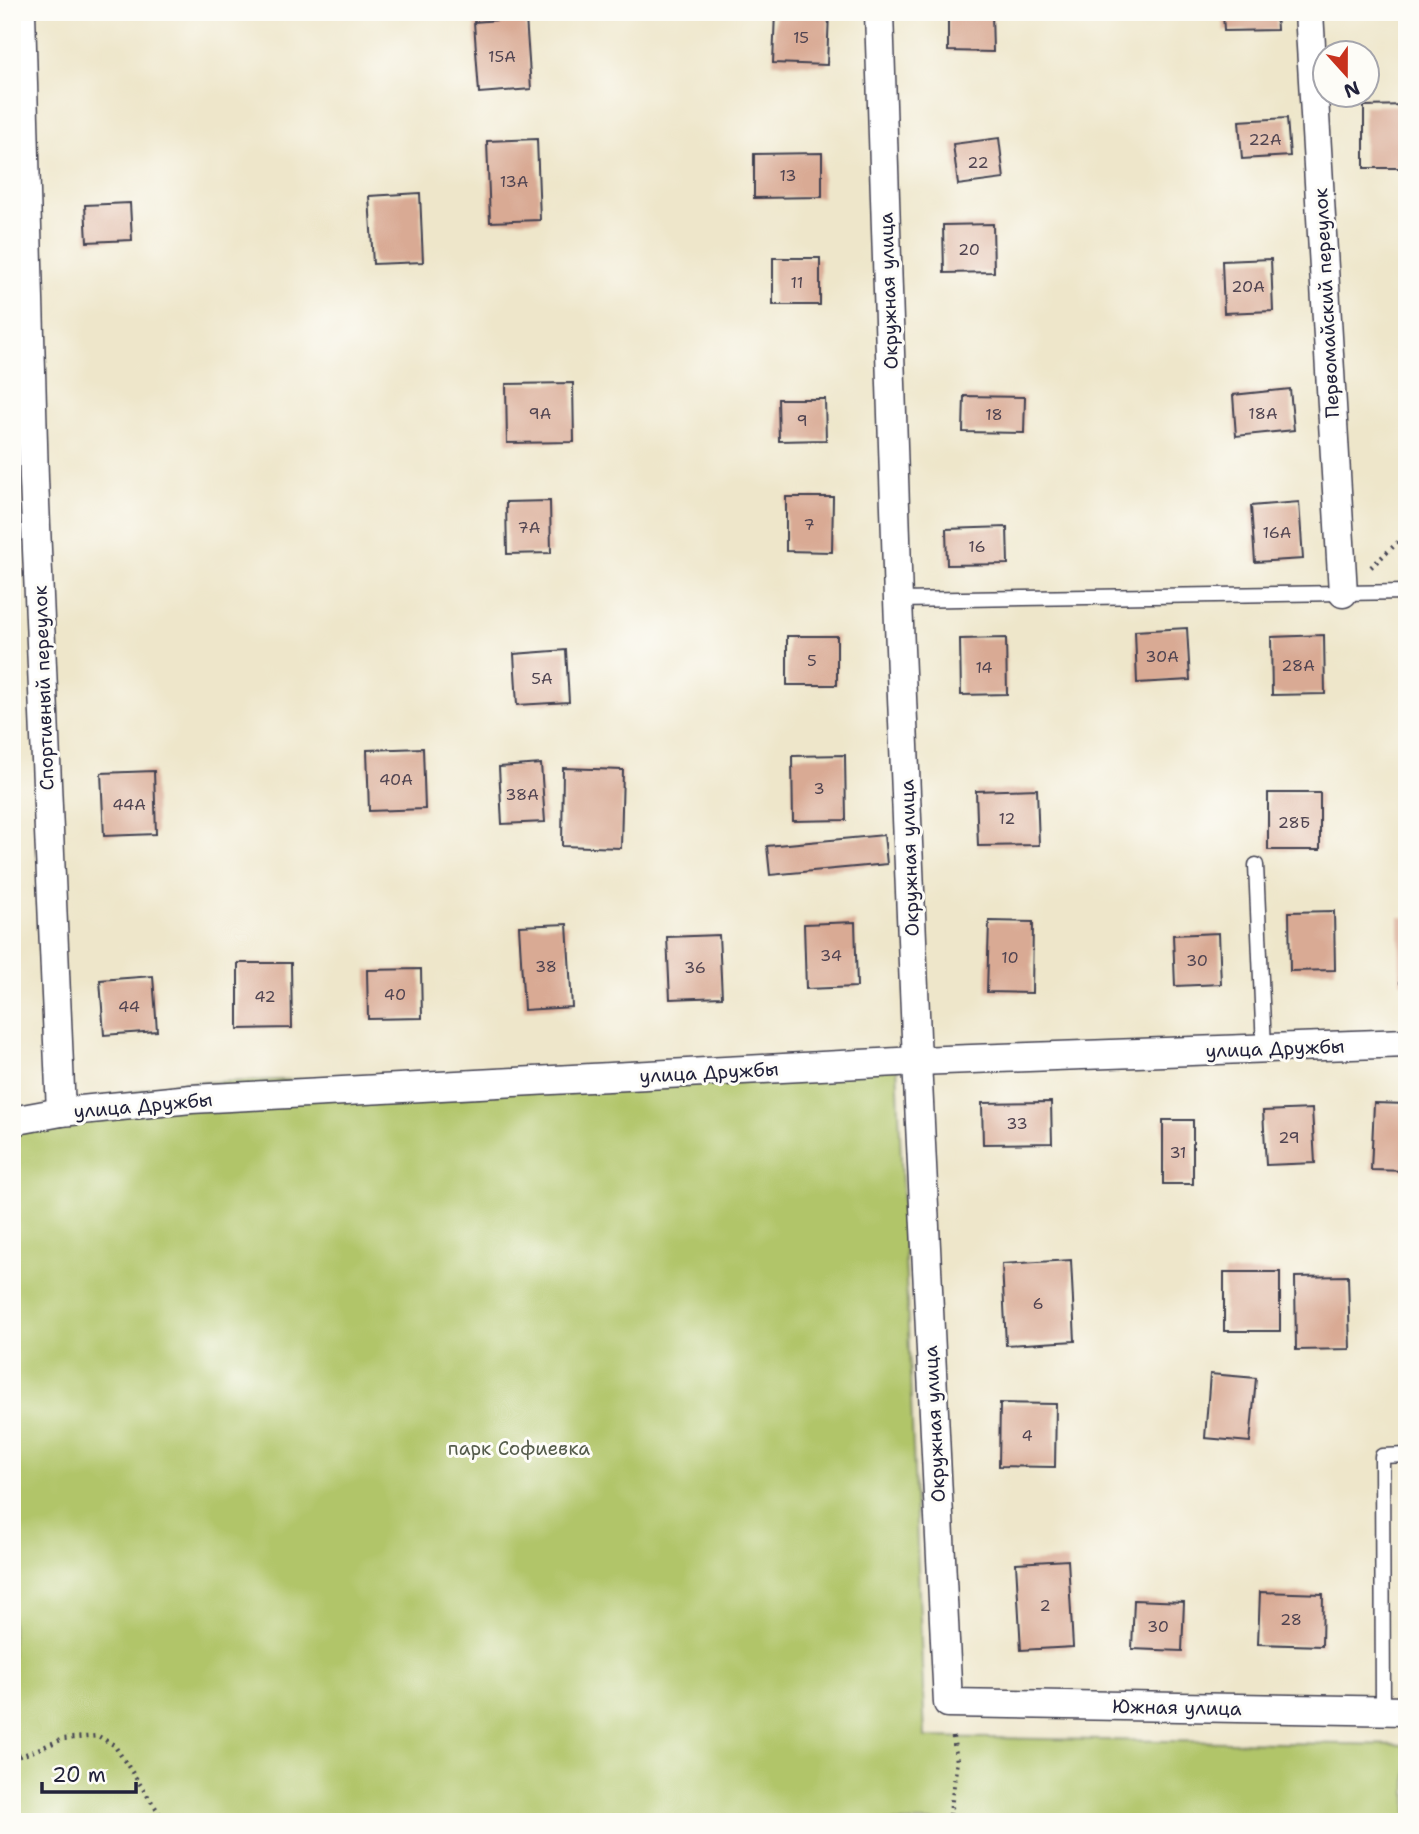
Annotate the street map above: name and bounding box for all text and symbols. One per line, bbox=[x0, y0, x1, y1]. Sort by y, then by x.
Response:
house number: 15 bbox=[793, 27, 809, 48]
north arrow bbox=[1310, 38, 1380, 108]
house number: 15А bbox=[488, 46, 516, 67]
text: N bbox=[1340, 75, 1363, 104]
house number: 22А bbox=[1248, 129, 1282, 150]
house number: 22 bbox=[967, 152, 989, 173]
house number: 13 bbox=[779, 165, 797, 186]
house number: 13А bbox=[500, 171, 528, 192]
street label: Первомайский переулок bbox=[1308, 187, 1345, 419]
street label: Окружная улица bbox=[873, 212, 904, 370]
house number: 20 bbox=[958, 239, 980, 260]
house number: 11 bbox=[791, 272, 803, 293]
house number: 20А bbox=[1231, 276, 1265, 297]
house number: 9А bbox=[529, 403, 551, 424]
house number: 18А bbox=[1248, 403, 1278, 424]
house number: 18 bbox=[985, 404, 1003, 425]
house number: 9 bbox=[796, 410, 808, 431]
house number: 7 bbox=[803, 514, 815, 535]
house number: 7А bbox=[518, 517, 540, 538]
house number: 16А bbox=[1263, 522, 1291, 543]
house number: 16 bbox=[968, 536, 986, 557]
street label: Спортивный переулок bbox=[27, 585, 60, 791]
house number: 30А bbox=[1145, 646, 1179, 667]
house number: 5 bbox=[807, 650, 817, 671]
house number: 28А bbox=[1281, 655, 1315, 676]
house number: 14 bbox=[975, 657, 993, 678]
house number: 5А bbox=[531, 668, 553, 689]
house number: 40А bbox=[379, 769, 413, 790]
house number: 3 bbox=[813, 778, 825, 799]
street label: Окружная улица bbox=[894, 779, 925, 937]
house number: 38А bbox=[505, 784, 539, 805]
house number: 44А bbox=[112, 794, 146, 815]
house number: 12 bbox=[998, 808, 1016, 829]
house number: 28Б bbox=[1278, 812, 1310, 833]
house number: 34 bbox=[820, 945, 842, 966]
house number: 10 bbox=[1001, 947, 1019, 968]
house number: 30 bbox=[1186, 950, 1208, 971]
house number: 38 bbox=[535, 956, 557, 977]
house number: 36 bbox=[684, 957, 706, 978]
house number: 40 bbox=[384, 984, 406, 1005]
house number: 42 bbox=[254, 986, 276, 1007]
house number: 44 bbox=[118, 996, 140, 1017]
street label: улица Дружбы bbox=[1205, 1034, 1345, 1063]
street label: улица Дружбы bbox=[639, 1056, 779, 1089]
street label: улица Дружбы bbox=[73, 1087, 214, 1124]
house number: 33 bbox=[1006, 1113, 1028, 1134]
house number: 29 bbox=[1278, 1127, 1300, 1148]
house number: 31 bbox=[1169, 1142, 1187, 1163]
house number: 6 bbox=[1032, 1293, 1044, 1314]
street label: Окружная улица bbox=[918, 1345, 951, 1503]
house number: 4 bbox=[1021, 1425, 1033, 1446]
park label: парк Софиевка bbox=[448, 1436, 590, 1461]
house number: 2 bbox=[1039, 1595, 1051, 1616]
house number: 28 bbox=[1280, 1609, 1302, 1630]
house number: 30 bbox=[1147, 1616, 1169, 1637]
street label: Южная улица bbox=[1112, 1694, 1242, 1721]
scale bar bbox=[42, 1750, 136, 1794]
text: 20 m bbox=[52, 1761, 106, 1789]

